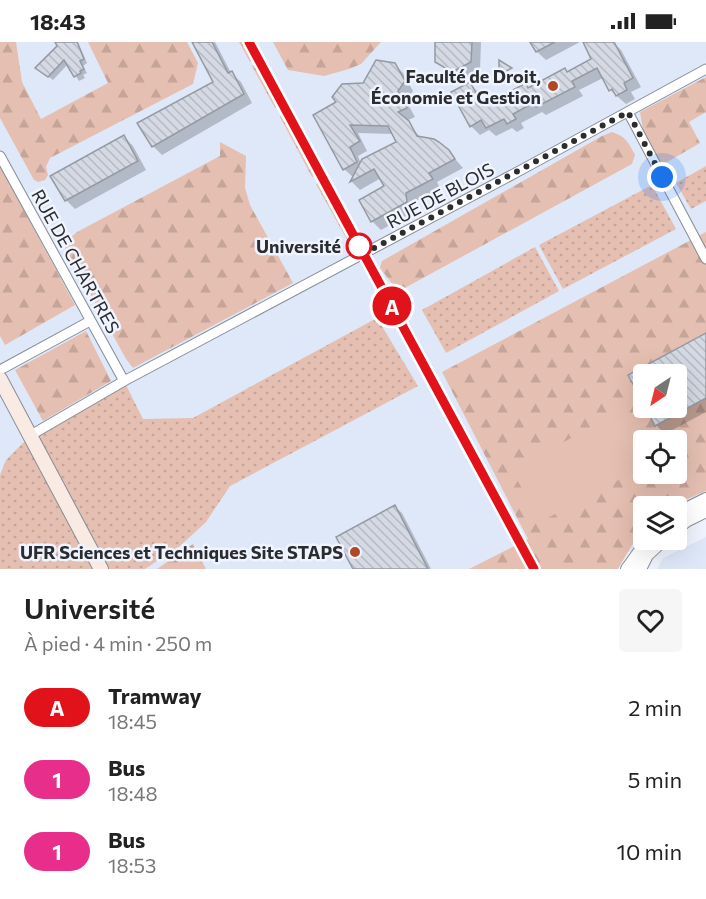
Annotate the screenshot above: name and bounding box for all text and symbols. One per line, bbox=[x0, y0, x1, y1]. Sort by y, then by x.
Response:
text: 18:43 bbox=[30, 8, 86, 35]
place label: Faculté de Droit, Économie et Gestion bbox=[371, 65, 541, 108]
marker: Faculté de Droit, Économie et Gestion bbox=[546, 79, 560, 93]
street label: RUE DE BLOIS bbox=[383, 158, 497, 232]
your location bbox=[647, 162, 677, 192]
street label: RUE DE CHARTRES bbox=[27, 185, 125, 337]
marker: Université bbox=[346, 233, 372, 259]
place label: Université bbox=[256, 235, 341, 257]
line badge: A bbox=[372, 286, 412, 326]
text: A bbox=[384, 294, 400, 319]
north arrow bbox=[633, 364, 687, 418]
map controls bbox=[633, 364, 687, 550]
button: locate bbox=[633, 430, 687, 484]
button: layers bbox=[633, 496, 687, 550]
place label: UFR Sciences et Techniques Site STAPS bbox=[20, 541, 343, 563]
marker: UFR Sciences et Techniques Site STAPS bbox=[348, 545, 362, 559]
button: heart bbox=[619, 589, 682, 652]
text: Université bbox=[24, 591, 155, 625]
text: À pied · 4 min · 250 m bbox=[24, 631, 212, 655]
text: Tramway bbox=[108, 682, 202, 709]
text: 2 min bbox=[628, 694, 682, 721]
text: A bbox=[49, 695, 65, 720]
text: 18:45 bbox=[108, 709, 157, 733]
text: Bus bbox=[108, 754, 145, 781]
text: 5 min bbox=[628, 766, 682, 793]
text: 1 bbox=[52, 767, 62, 792]
text: 18:48 bbox=[108, 781, 158, 805]
text: Bus bbox=[108, 826, 145, 853]
text: 10 min bbox=[617, 838, 682, 865]
text: 1 bbox=[52, 839, 62, 864]
text: 18:53 bbox=[108, 853, 156, 877]

